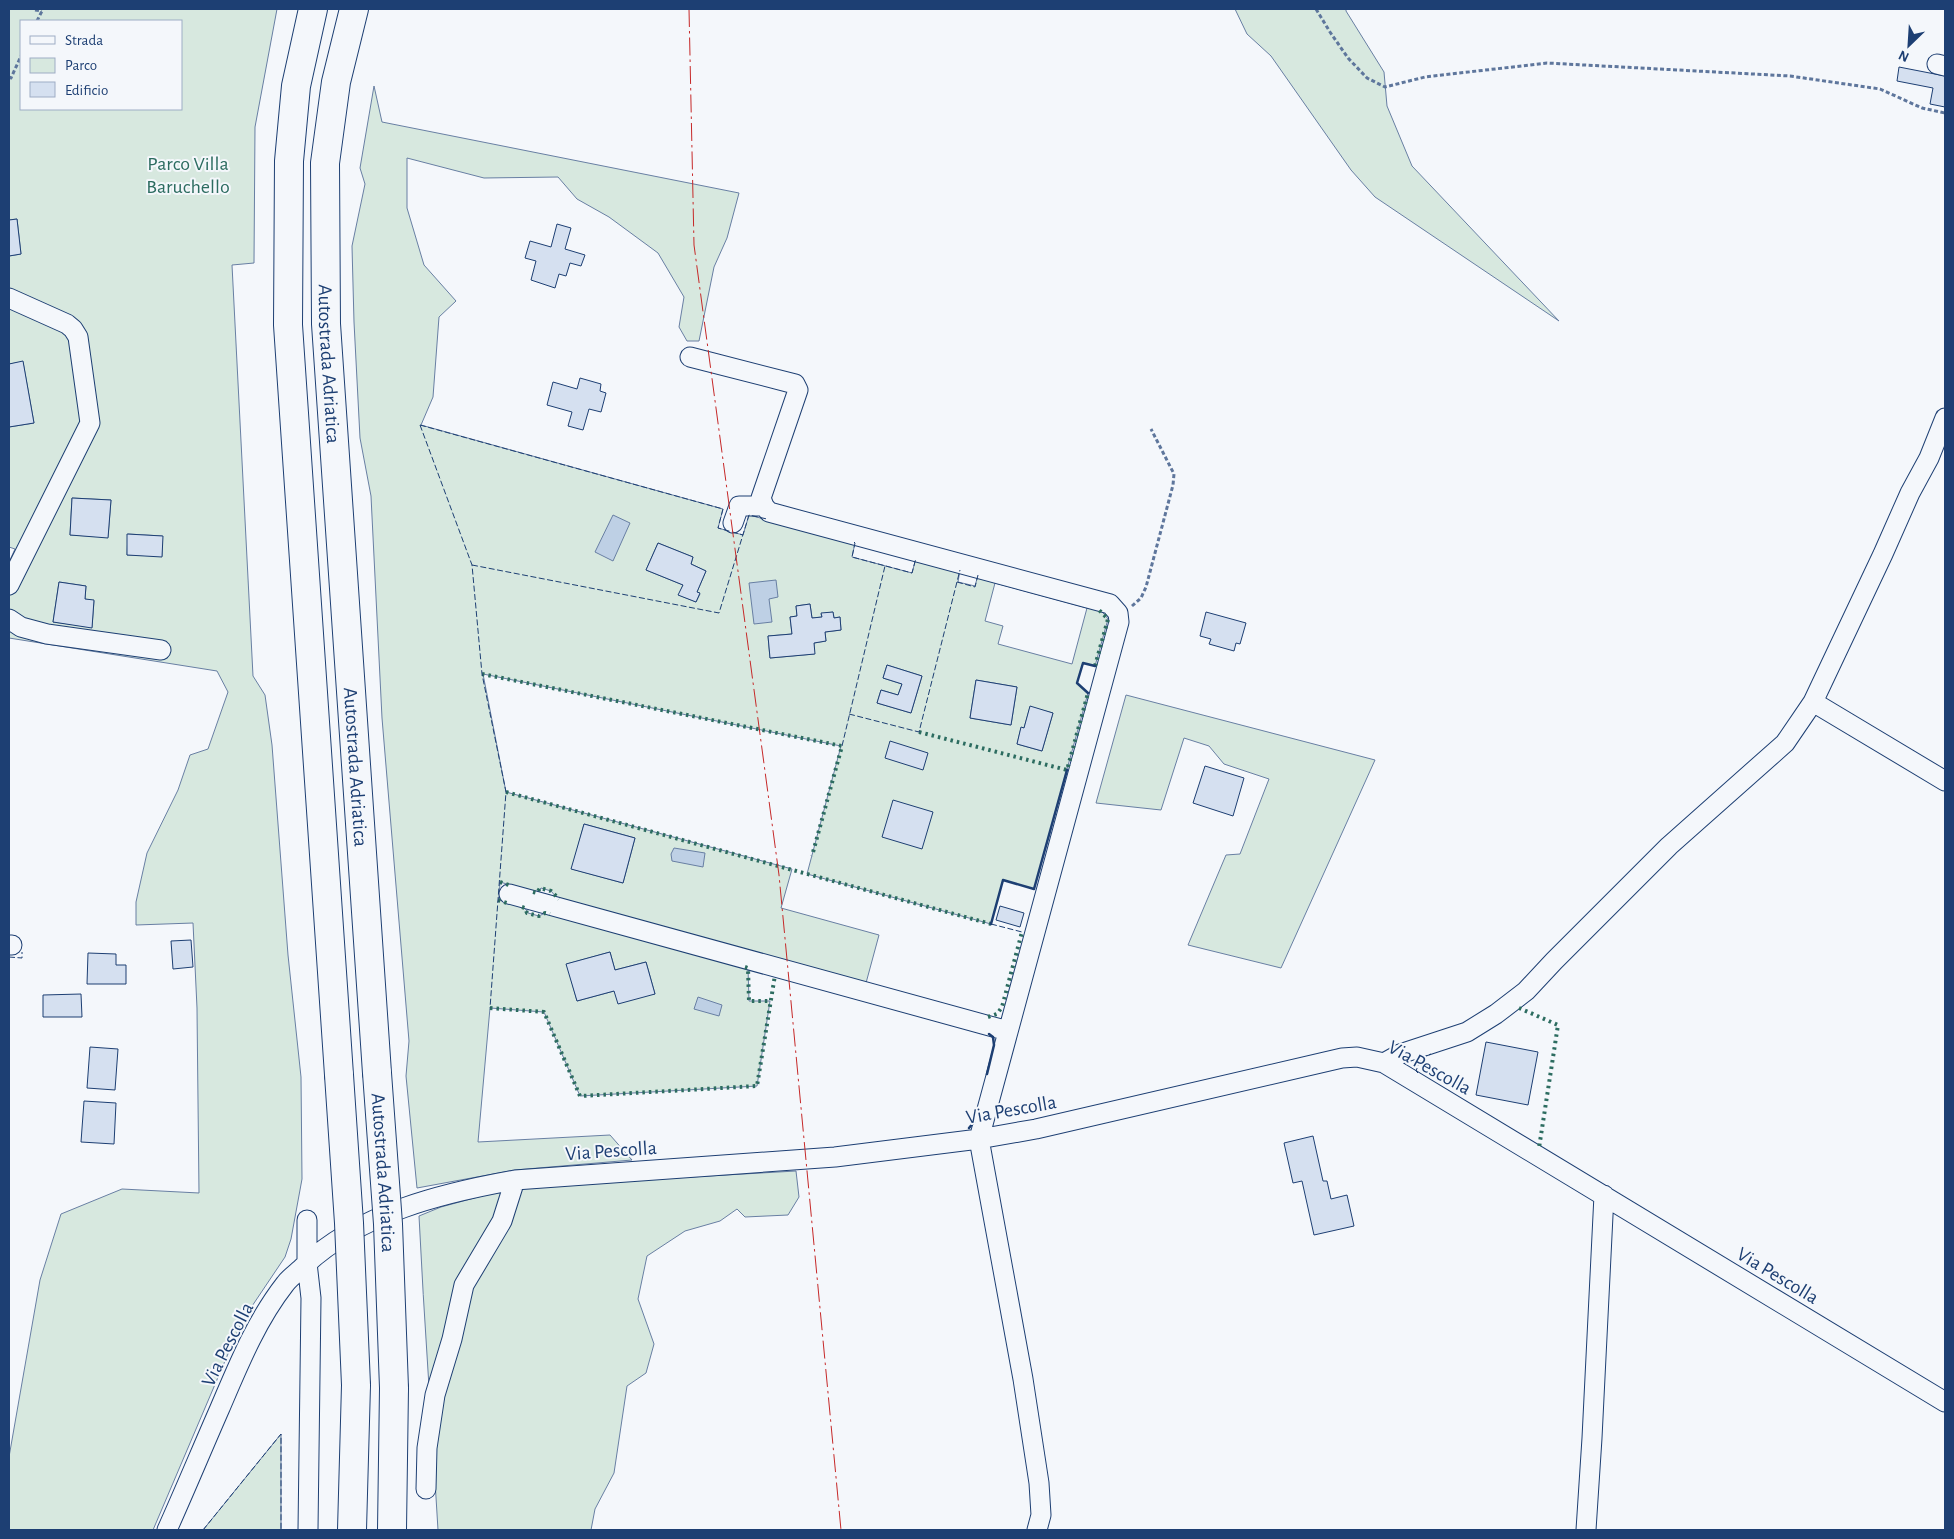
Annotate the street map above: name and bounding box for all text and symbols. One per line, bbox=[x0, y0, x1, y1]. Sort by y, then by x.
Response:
legend bbox=[20, 20, 182, 110]
north arrow bbox=[1884, 20, 1934, 70]
text: Strada bbox=[65, 33, 103, 48]
text: N bbox=[1897, 47, 1911, 64]
text: Parco bbox=[65, 58, 97, 73]
text: Edificio bbox=[65, 83, 108, 98]
park label: Parco Villa Baruchello bbox=[146, 154, 230, 197]
street label: Autostrada Adriatica bbox=[315, 284, 343, 444]
street label: Autostrada Adriatica bbox=[340, 687, 371, 847]
street label: Via Pescolla bbox=[1385, 1037, 1474, 1099]
street label: Autostrada Adriatica bbox=[367, 1092, 398, 1253]
street label: Via Pescolla bbox=[964, 1092, 1058, 1128]
street label: Via Pescolla bbox=[565, 1138, 657, 1164]
street label: Via Pescolla bbox=[1733, 1244, 1822, 1308]
street label: Via Pescolla bbox=[198, 1299, 258, 1390]

